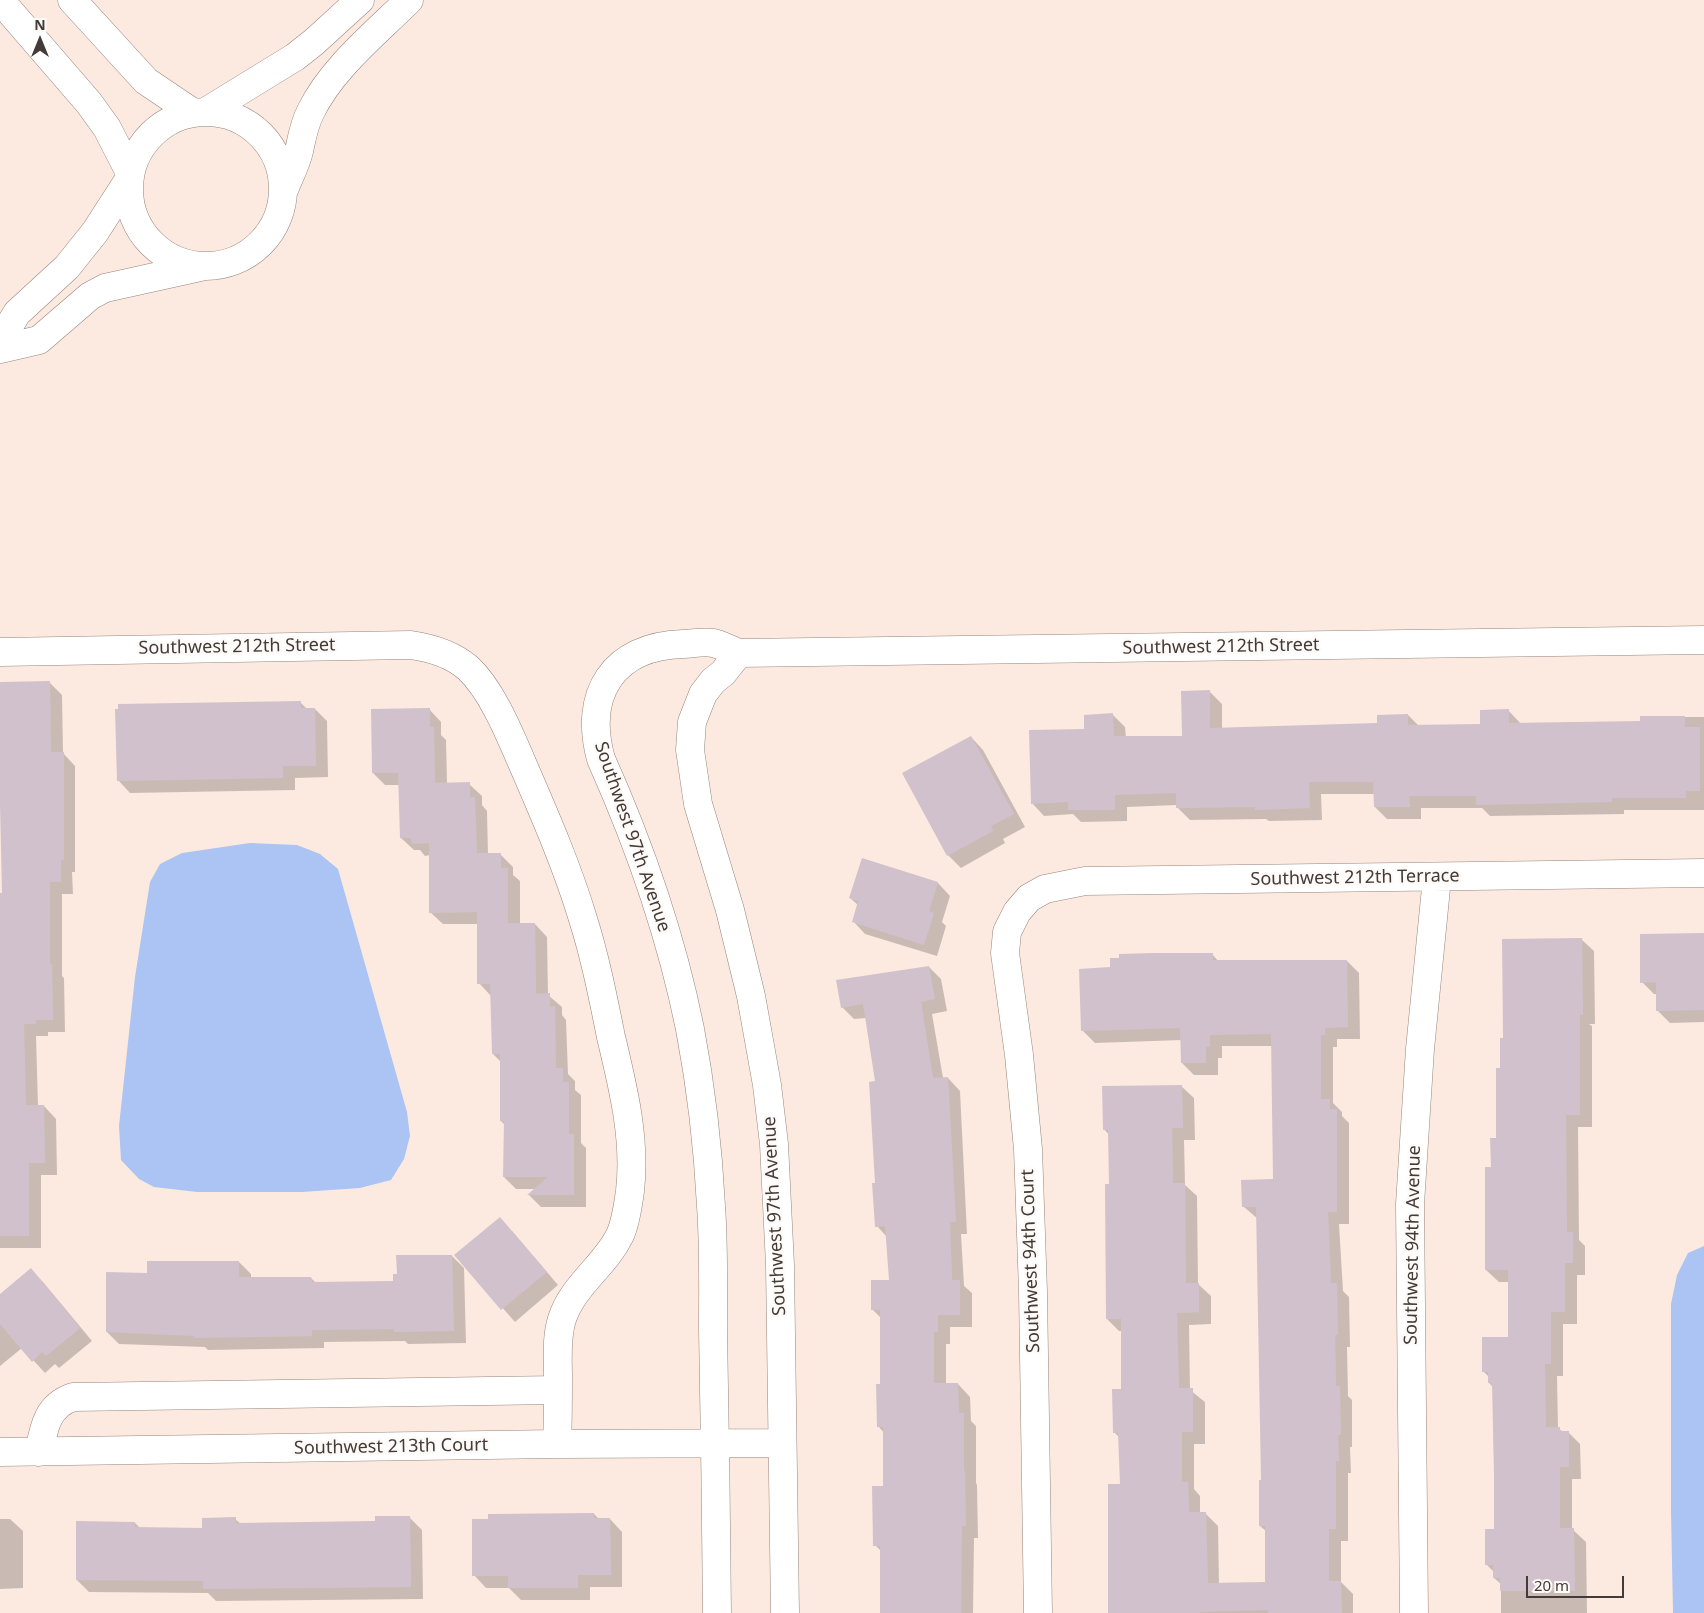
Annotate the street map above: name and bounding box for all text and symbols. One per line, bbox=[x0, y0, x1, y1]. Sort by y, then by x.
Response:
north arrow bbox=[15, 15, 65, 65]
text: N bbox=[34, 15, 46, 34]
street label: Southwest 212th Street bbox=[138, 634, 336, 660]
street label: Southwest 212th Street bbox=[1122, 634, 1320, 660]
street label: Southwest 97th Avenue bbox=[589, 739, 675, 935]
street label: Southwest 212th Terrace bbox=[1250, 865, 1460, 891]
street label: Southwest 97th Avenue bbox=[759, 1116, 791, 1316]
street label: Southwest 94th Avenue bbox=[1400, 1145, 1426, 1345]
street label: Southwest 94th Court bbox=[1017, 1169, 1045, 1353]
street label: Southwest 213th Court bbox=[294, 1435, 488, 1459]
scale bar bbox=[1529, 1566, 1626, 1598]
text: 20 m bbox=[1534, 1575, 1569, 1595]

